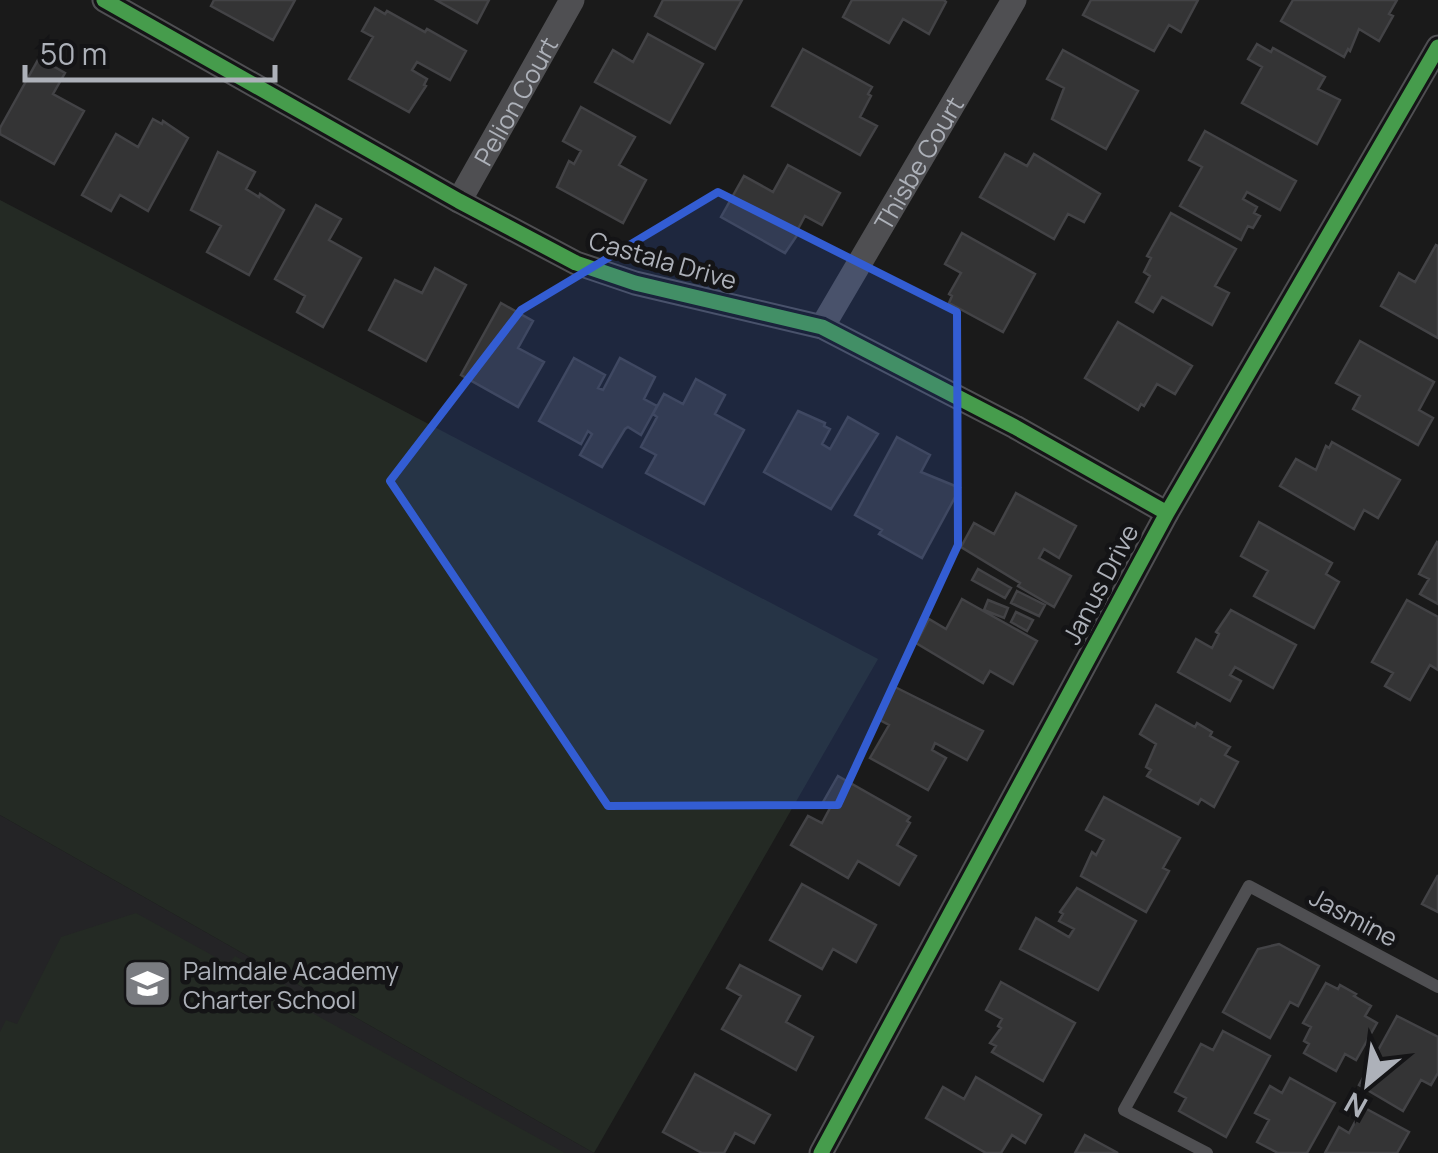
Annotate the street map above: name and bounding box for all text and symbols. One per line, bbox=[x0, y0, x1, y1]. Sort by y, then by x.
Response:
scale bar bbox=[25, 20, 275, 82]
street label: Pelion Court bbox=[465, 30, 566, 171]
text: 50 m bbox=[40, 33, 107, 74]
street label: Thisbe Court bbox=[865, 90, 971, 237]
street label: Castala Drive bbox=[585, 222, 741, 298]
street label: Janus Drive bbox=[1054, 518, 1146, 650]
street label: Jasmine bbox=[1304, 879, 1404, 955]
place label: Palmdale Academy Charter School bbox=[183, 953, 399, 1017]
school or university icon: Palmdale Academy Charter School bbox=[122, 958, 174, 1010]
north arrow bbox=[1318, 1033, 1418, 1133]
text: N bbox=[1337, 1084, 1373, 1127]

